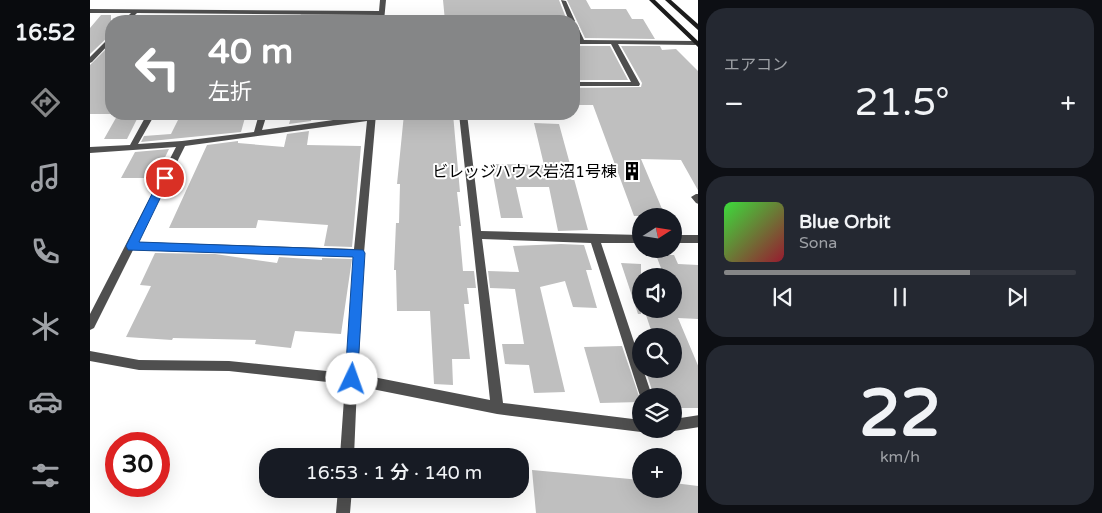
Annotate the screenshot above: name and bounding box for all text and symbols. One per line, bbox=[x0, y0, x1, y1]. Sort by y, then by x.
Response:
text: 16:52 bbox=[15, 20, 75, 46]
text: 40 m bbox=[208, 31, 293, 73]
icon: left bbox=[125, 35, 190, 100]
text: エアコン bbox=[724, 55, 788, 75]
text: 左折 bbox=[208, 79, 252, 105]
text: 21.5° bbox=[855, 80, 950, 126]
icon: directions bbox=[28, 85, 63, 120]
text: − bbox=[724, 87, 744, 121]
text: + bbox=[1060, 87, 1076, 121]
pin bbox=[144, 157, 186, 199]
icon: music bbox=[28, 160, 63, 195]
building icon: ビレッジハウス岩沼1号棟 bbox=[621, 160, 643, 182]
place label: ビレッジハウス岩沼1号棟 bbox=[432, 162, 617, 182]
icon: arrive bbox=[151, 164, 179, 192]
north arrow bbox=[632, 208, 682, 258]
map controls bbox=[632, 208, 682, 498]
text: Blue Orbit bbox=[799, 211, 891, 233]
text: Sona bbox=[799, 233, 837, 253]
icon: phone bbox=[28, 234, 63, 269]
button: sound bbox=[632, 268, 682, 318]
icon: previous bbox=[769, 283, 797, 311]
icon: pause bbox=[886, 283, 914, 311]
icon: next bbox=[1003, 283, 1031, 311]
icon: climate bbox=[28, 309, 63, 344]
button: search bbox=[632, 328, 682, 378]
position arrow bbox=[325, 352, 377, 404]
text: 22 bbox=[859, 375, 941, 454]
icon: car bbox=[28, 384, 63, 419]
button: layers bbox=[632, 388, 682, 438]
speed limit sign: 30 bbox=[105, 432, 170, 497]
text: km/h bbox=[880, 447, 920, 467]
button: + bbox=[632, 448, 682, 498]
icon: filters bbox=[28, 458, 63, 493]
text: 16:53 · 1 分 · 140 m bbox=[306, 462, 482, 484]

